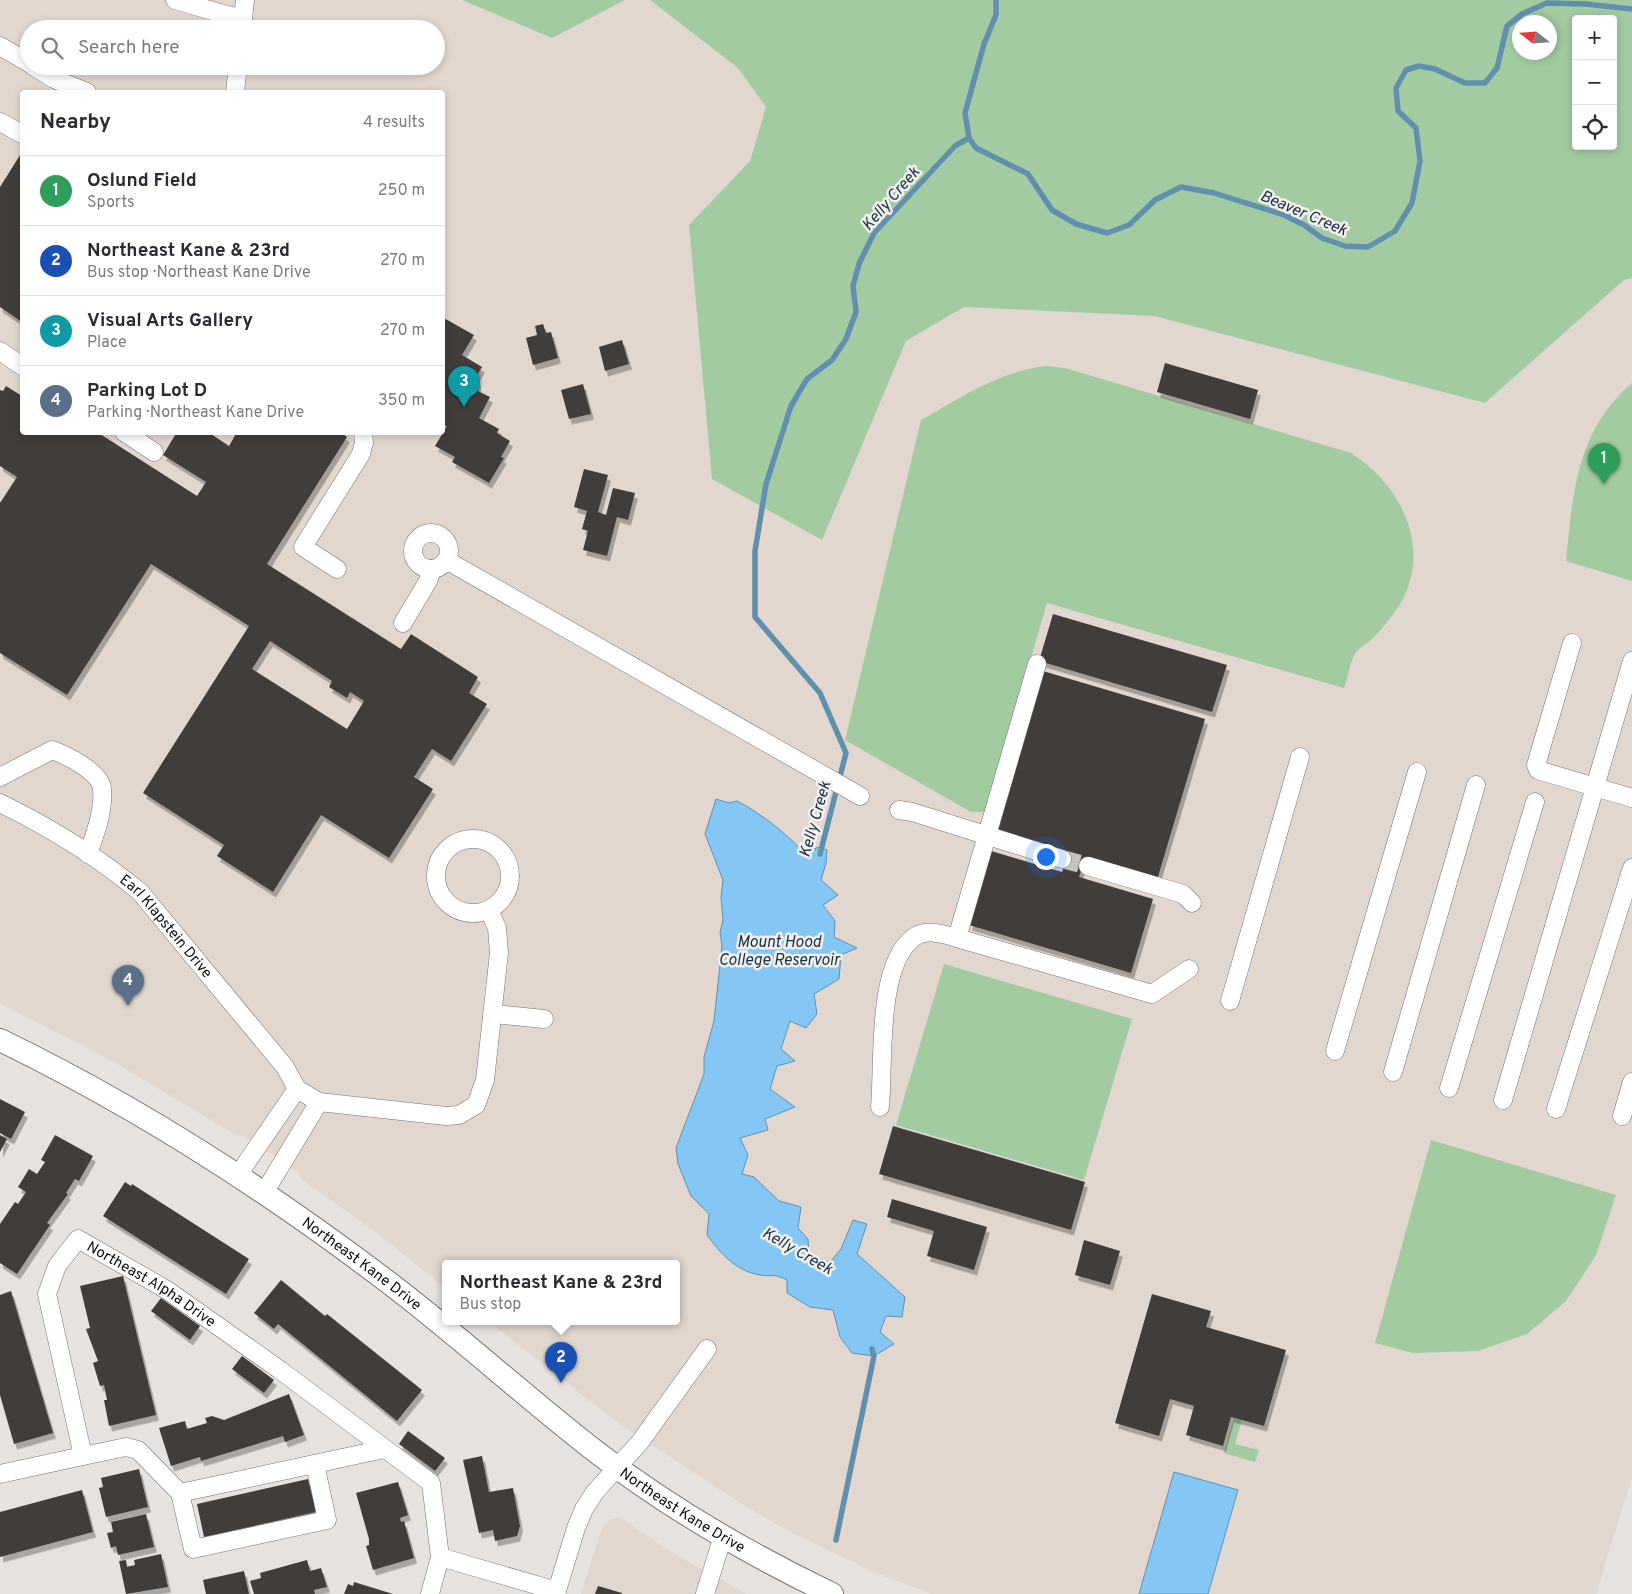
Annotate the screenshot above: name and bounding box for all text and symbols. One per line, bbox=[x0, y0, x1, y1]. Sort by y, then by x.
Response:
north arrow bbox=[1512, 15, 1557, 60]
map controls bbox=[1572, 15, 1617, 150]
button: + bbox=[1572, 15, 1617, 60]
search box bbox=[20, 20, 445, 75]
icon: search bbox=[38, 34, 66, 62]
text: Search here bbox=[78, 36, 180, 60]
button: − bbox=[1572, 60, 1617, 105]
button: locate bbox=[1572, 105, 1617, 150]
text: Nearby bbox=[40, 109, 111, 136]
text: 4 results bbox=[363, 113, 425, 133]
water label: Kelly Creek bbox=[858, 163, 925, 235]
text: Oslund Field bbox=[87, 169, 197, 193]
text: 1 bbox=[53, 181, 59, 201]
text: 250 m bbox=[378, 181, 425, 201]
water label: Beaver Creek bbox=[1257, 187, 1350, 241]
text: Sports bbox=[87, 193, 135, 213]
text: Northeast Kane & 23rd bbox=[87, 239, 290, 263]
text: 2 bbox=[51, 251, 61, 271]
text: 270 m bbox=[380, 251, 425, 271]
text: Bus stop · Northeast Kane Drive bbox=[87, 263, 311, 283]
text: Visual Arts Gallery bbox=[87, 309, 253, 333]
text: 3 bbox=[51, 321, 61, 341]
text: 270 m bbox=[380, 321, 425, 341]
text: Place bbox=[87, 333, 127, 353]
pin: 3 bbox=[448, 366, 480, 407]
text: Parking Lot D bbox=[87, 379, 207, 403]
text: 4 bbox=[51, 391, 61, 411]
text: 350 m bbox=[378, 391, 425, 411]
text: Parking · Northeast Kane Drive bbox=[87, 403, 304, 423]
pin: 1 bbox=[1588, 443, 1620, 484]
water label: Kelly Creek bbox=[796, 778, 837, 860]
your location bbox=[1033, 844, 1059, 870]
street label: Earl Klapstein Drive bbox=[115, 871, 216, 983]
water label: Mount Hood College Reservoir bbox=[718, 933, 841, 971]
pin: 4 bbox=[112, 965, 144, 1006]
street label: Northeast Kane Drive bbox=[297, 1214, 425, 1315]
water label: Kelly Creek bbox=[758, 1224, 837, 1280]
street label: Northeast Alpha Drive bbox=[83, 1238, 219, 1332]
popup bbox=[442, 1260, 680, 1325]
text: Northeast Kane & 23rd bbox=[460, 1271, 662, 1295]
text: Bus stop bbox=[460, 1295, 521, 1315]
pin: 2 bbox=[545, 1342, 577, 1383]
street label: Northeast Kane Drive bbox=[615, 1464, 748, 1558]

